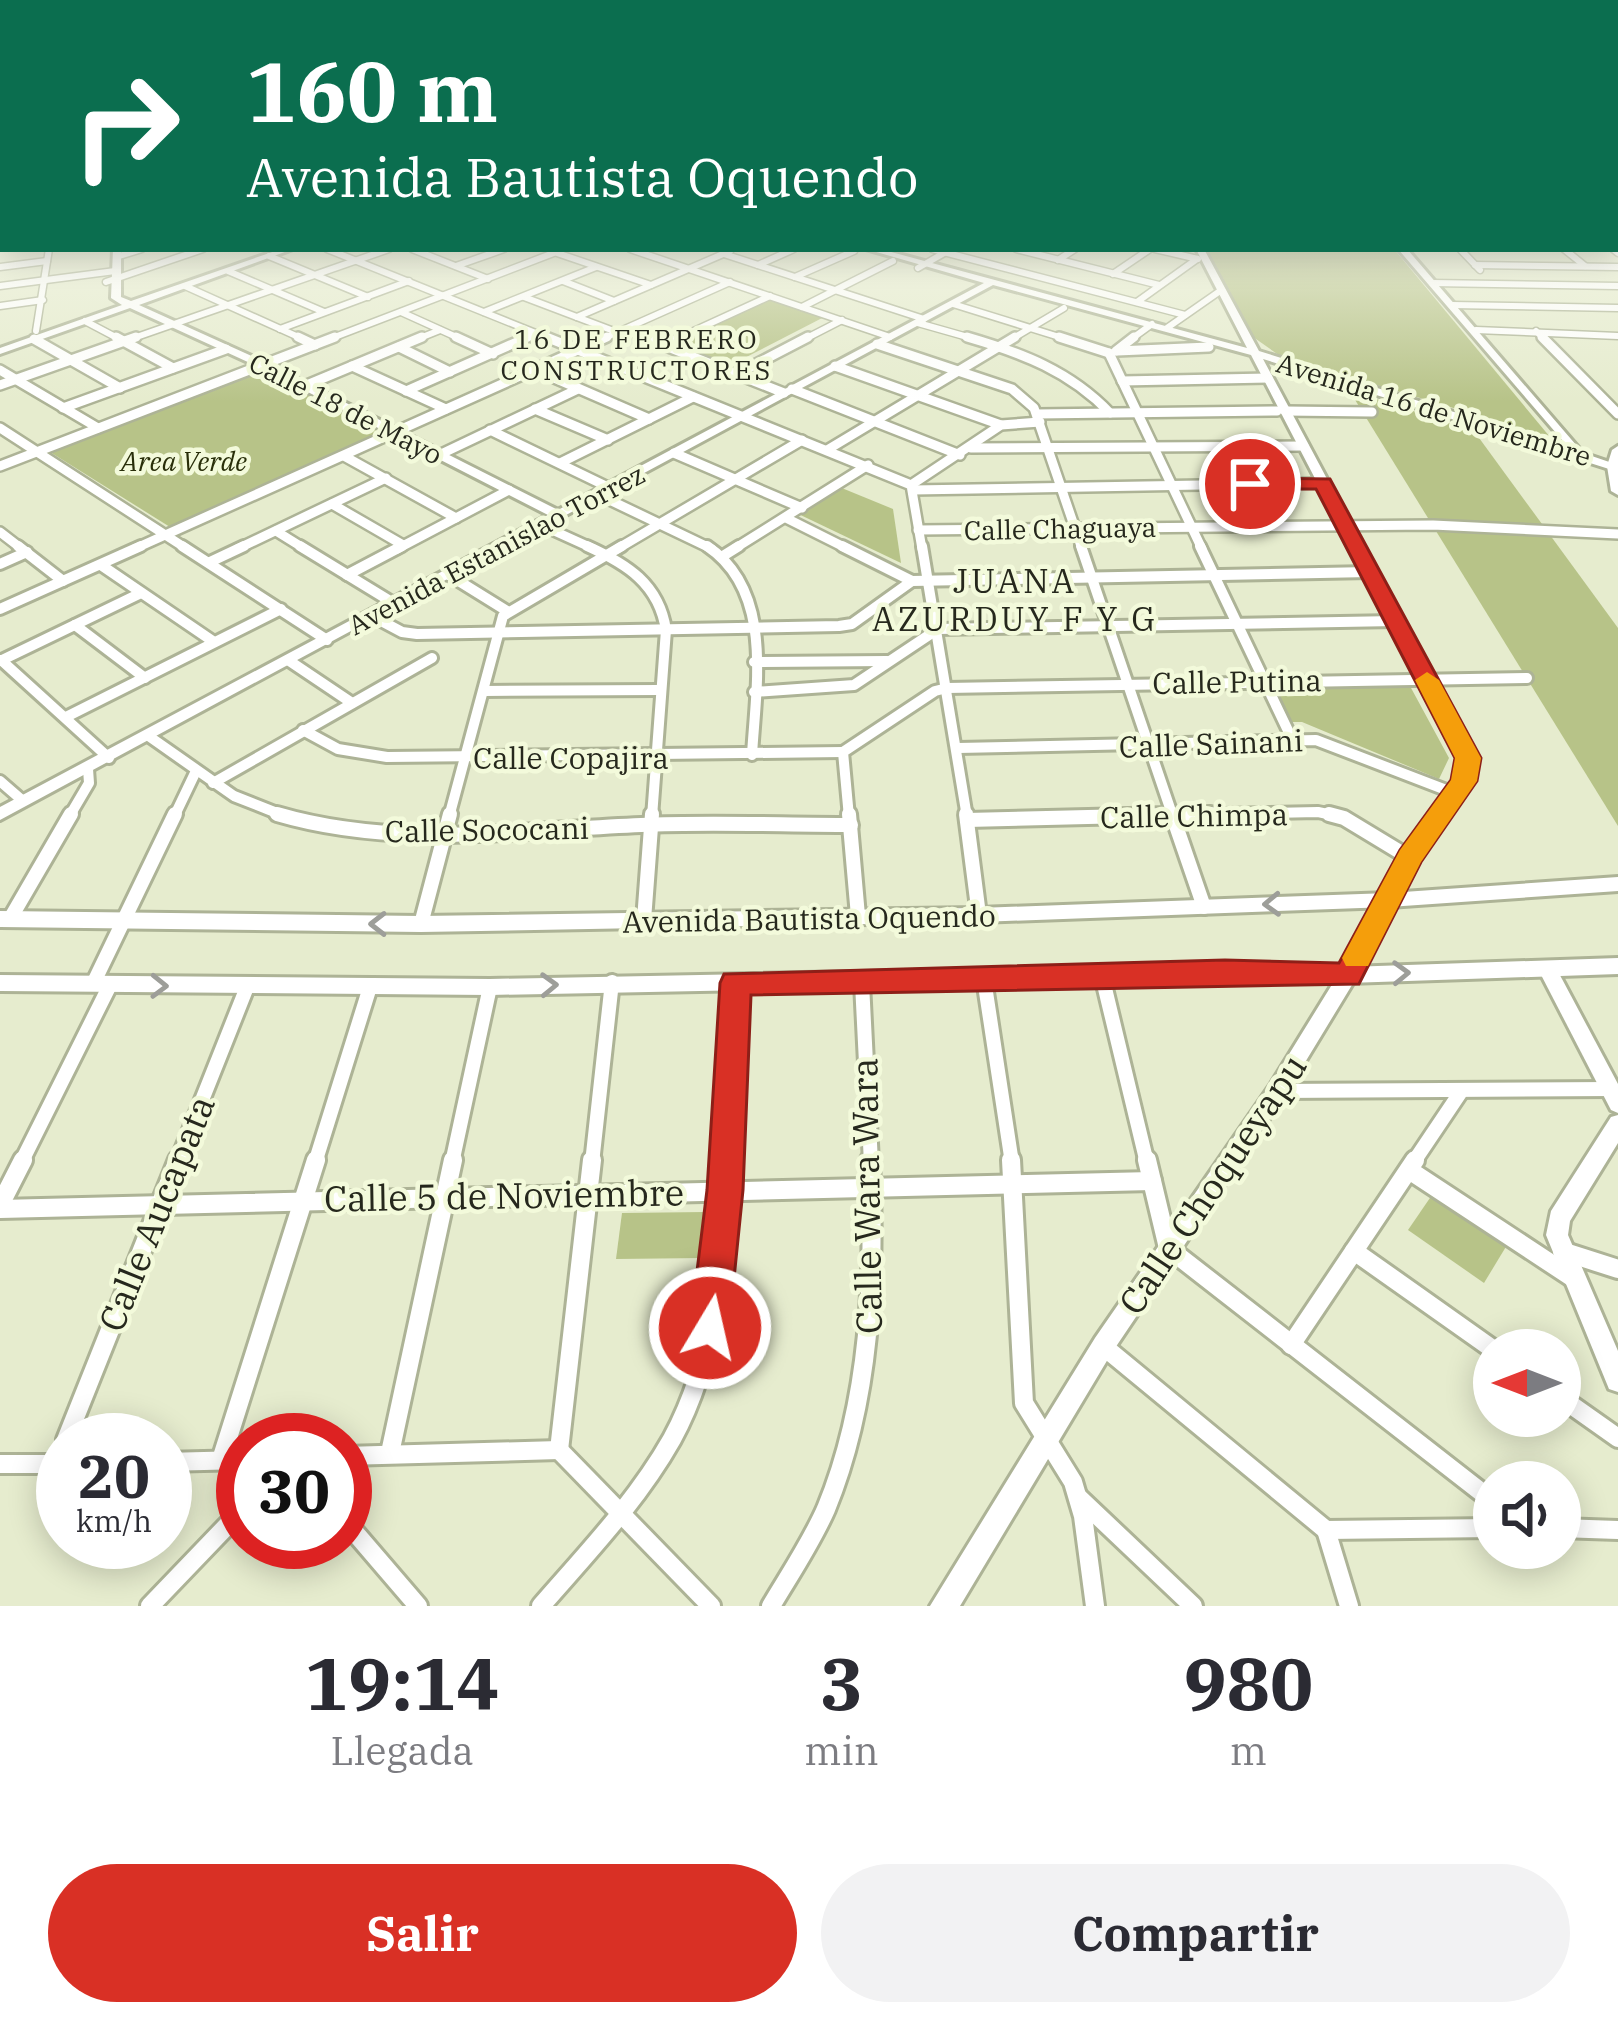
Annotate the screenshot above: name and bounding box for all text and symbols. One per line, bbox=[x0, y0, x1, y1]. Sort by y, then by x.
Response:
text: 160 m bbox=[246, 36, 498, 145]
icon: right bbox=[48, 48, 204, 204]
text: Avenida Bautista Oquendo bbox=[246, 142, 918, 212]
district label: 16 DE FEBRERO CONSTRUCTORES bbox=[501, 321, 773, 387]
street label: Calle 18 de Mayo bbox=[244, 344, 448, 472]
street label: Avenida 16 de Noviembre bbox=[1273, 344, 1595, 474]
pin bbox=[1199, 433, 1301, 535]
park label: Area Verde bbox=[119, 443, 247, 478]
icon: arrive bbox=[1217, 451, 1283, 517]
street label: Avenida Estanislao Torrez bbox=[342, 456, 650, 642]
street label: Calle Chaguaya bbox=[963, 509, 1157, 547]
district label: JUANA AZURDUY F Y G bbox=[872, 559, 1158, 640]
street label: Calle Putina bbox=[1152, 660, 1322, 702]
street label: Calle Sainani bbox=[1118, 720, 1304, 766]
street label: Calle Copajira bbox=[473, 738, 669, 777]
street label: Calle Chimpa bbox=[1100, 794, 1288, 836]
street label: Calle Sococani bbox=[385, 808, 589, 850]
one-way arrow bbox=[1262, 891, 1281, 917]
street label: Avenida Bautista Oquendo bbox=[622, 895, 996, 941]
one-way arrow bbox=[368, 911, 386, 937]
one-way arrow bbox=[1392, 961, 1411, 987]
one-way arrow bbox=[150, 972, 169, 998]
one-way arrow bbox=[540, 972, 559, 998]
street label: Calle Choqueyapu bbox=[1107, 1045, 1317, 1323]
street label: Calle Wara Wara bbox=[840, 1058, 892, 1334]
street label: Calle Aucapata bbox=[87, 1088, 225, 1338]
street label: Calle 5 de Noviembre bbox=[324, 1168, 684, 1222]
position arrow bbox=[647, 1265, 773, 1391]
north arrow bbox=[1473, 1329, 1581, 1437]
map controls bbox=[1473, 1329, 1581, 1569]
speed limit sign: 30 bbox=[216, 1413, 372, 1569]
text: 20 bbox=[78, 1436, 150, 1515]
button: sound bbox=[1473, 1461, 1581, 1569]
text: km/h bbox=[76, 1501, 152, 1540]
text: 19:14 bbox=[305, 1636, 499, 1730]
text: 3 bbox=[820, 1636, 863, 1730]
text: 980 bbox=[1184, 1636, 1313, 1730]
text: Llegada bbox=[331, 1725, 474, 1776]
text: min bbox=[804, 1725, 879, 1776]
text: m bbox=[1230, 1725, 1267, 1776]
button: Salir bbox=[48, 1864, 797, 2002]
button: Compartir bbox=[821, 1864, 1570, 2002]

